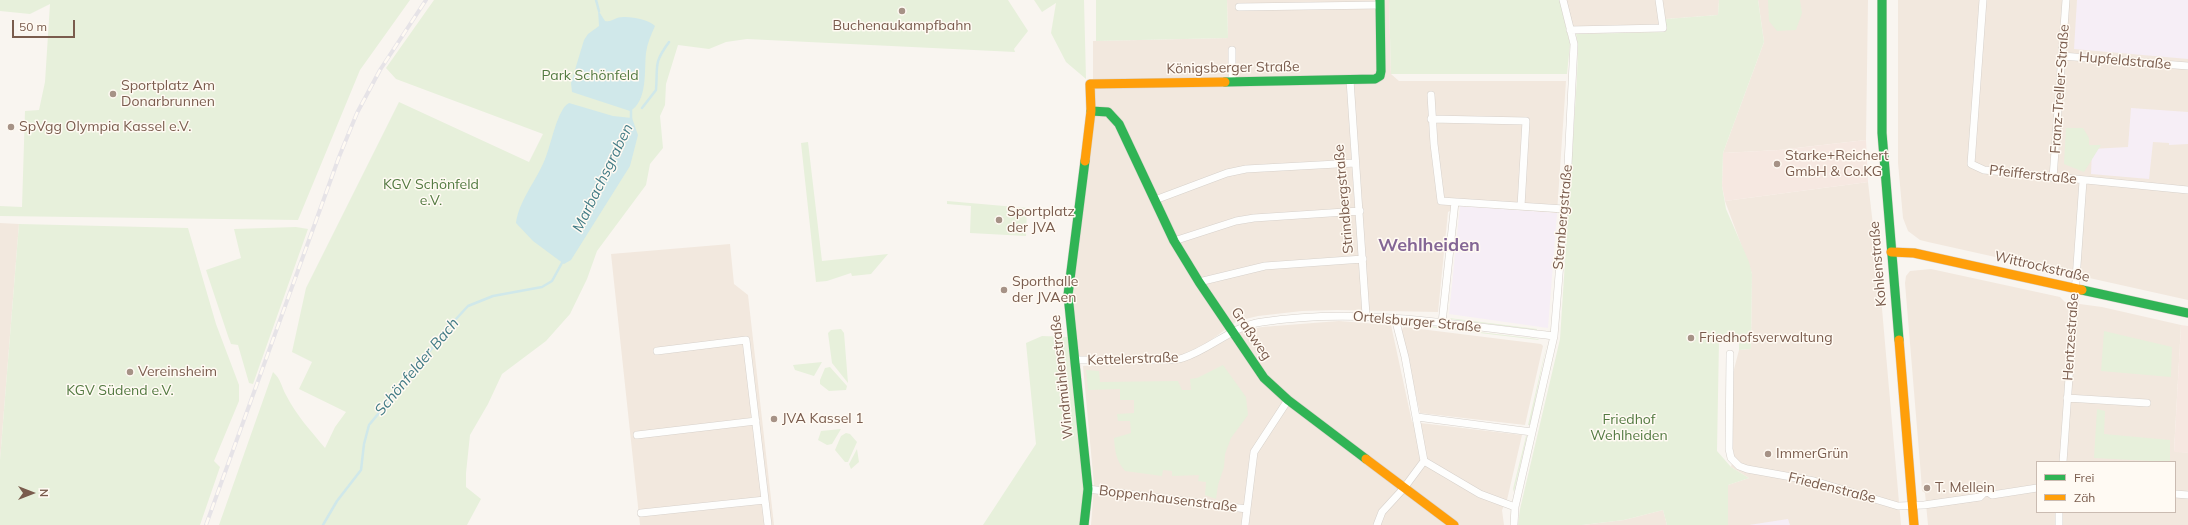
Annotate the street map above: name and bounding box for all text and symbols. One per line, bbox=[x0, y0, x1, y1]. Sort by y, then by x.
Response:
marker: Buchenaukampfbahn bbox=[897, 6, 907, 16]
scale bar bbox=[14, 12, 77, 38]
place label: Buchenaukampfbahn bbox=[832, 18, 972, 34]
text: 50 m bbox=[19, 19, 47, 34]
street label: Franz-Treller-Straße bbox=[2047, 24, 2073, 154]
street label: Hupfeldstraße bbox=[2078, 49, 2172, 73]
street label: Königsberger Straße bbox=[1166, 58, 1300, 78]
park label: Park Schönfeld bbox=[541, 68, 639, 84]
place label: Sportplatz Am Donarbrunnen bbox=[121, 78, 215, 110]
marker: Sportplatz Am Donarbrunnen bbox=[108, 89, 118, 99]
place label: SpVgg Olympia Kassel e.V. bbox=[19, 119, 191, 135]
water label: Marbachsgraben bbox=[569, 121, 637, 235]
marker: SpVgg Olympia Kassel e.V. bbox=[6, 122, 16, 132]
street label: Strindbergstraße bbox=[1331, 144, 1357, 254]
place label: Starke+Reichert GmbH & Co.KG bbox=[1785, 148, 1889, 180]
marker: Starke+Reichert GmbH & Co.KG bbox=[1772, 159, 1782, 169]
street label: Pfeifferstraße bbox=[1988, 162, 2078, 188]
street label: Sternbergstraße bbox=[1550, 164, 1576, 270]
park label: KGV Schönfeld e.V. bbox=[383, 177, 479, 210]
place label: Sportplatz der JVA bbox=[1007, 204, 1075, 236]
marker: Sportplatz der JVA bbox=[994, 215, 1004, 225]
street label: Kohlenstraße bbox=[1866, 221, 1890, 307]
district label: Wehlheiden bbox=[1378, 235, 1480, 257]
street label: Wittrockstraße bbox=[1993, 248, 2091, 286]
place label: Sporthalle der JVAen bbox=[1012, 274, 1078, 306]
marker: Sporthalle der JVAen bbox=[999, 285, 1009, 295]
street label: Hentzestraße bbox=[2060, 293, 2082, 381]
street label: Graßweg bbox=[1227, 304, 1275, 364]
street label: Ortelsburger Straße bbox=[1352, 308, 1482, 336]
street label: Windmühlenstraße bbox=[1047, 314, 1077, 440]
water label: Schönfelder Bach bbox=[371, 315, 463, 419]
place label: Friedhofsverwaltung bbox=[1699, 330, 1833, 346]
marker: Friedhofsverwaltung bbox=[1686, 333, 1696, 343]
street label: Kettelerstraße bbox=[1087, 349, 1179, 369]
place label: Vereinsheim bbox=[138, 364, 217, 380]
marker: Vereinsheim bbox=[125, 367, 135, 377]
park label: KGV Südend e.V. bbox=[66, 383, 174, 399]
place label: JVA Kassel 1 bbox=[782, 411, 864, 427]
park label: Friedhof Wehlheiden bbox=[1590, 412, 1668, 444]
marker: JVA Kassel 1 bbox=[769, 414, 779, 424]
place label: ImmerGrün bbox=[1776, 446, 1849, 462]
marker: ImmerGrün bbox=[1763, 449, 1773, 459]
legend bbox=[2036, 461, 2176, 513]
street label: Friedenstraße bbox=[1786, 469, 1878, 507]
text: Frei bbox=[2074, 470, 2094, 485]
north arrow bbox=[12, 473, 52, 513]
place label: T. Mellein bbox=[1935, 480, 1995, 496]
street label: Boppenhausenstraße bbox=[1098, 482, 1238, 516]
marker: T. Mellein bbox=[1922, 483, 1932, 493]
text: N bbox=[37, 489, 51, 497]
text: Zäh bbox=[2074, 490, 2095, 505]

